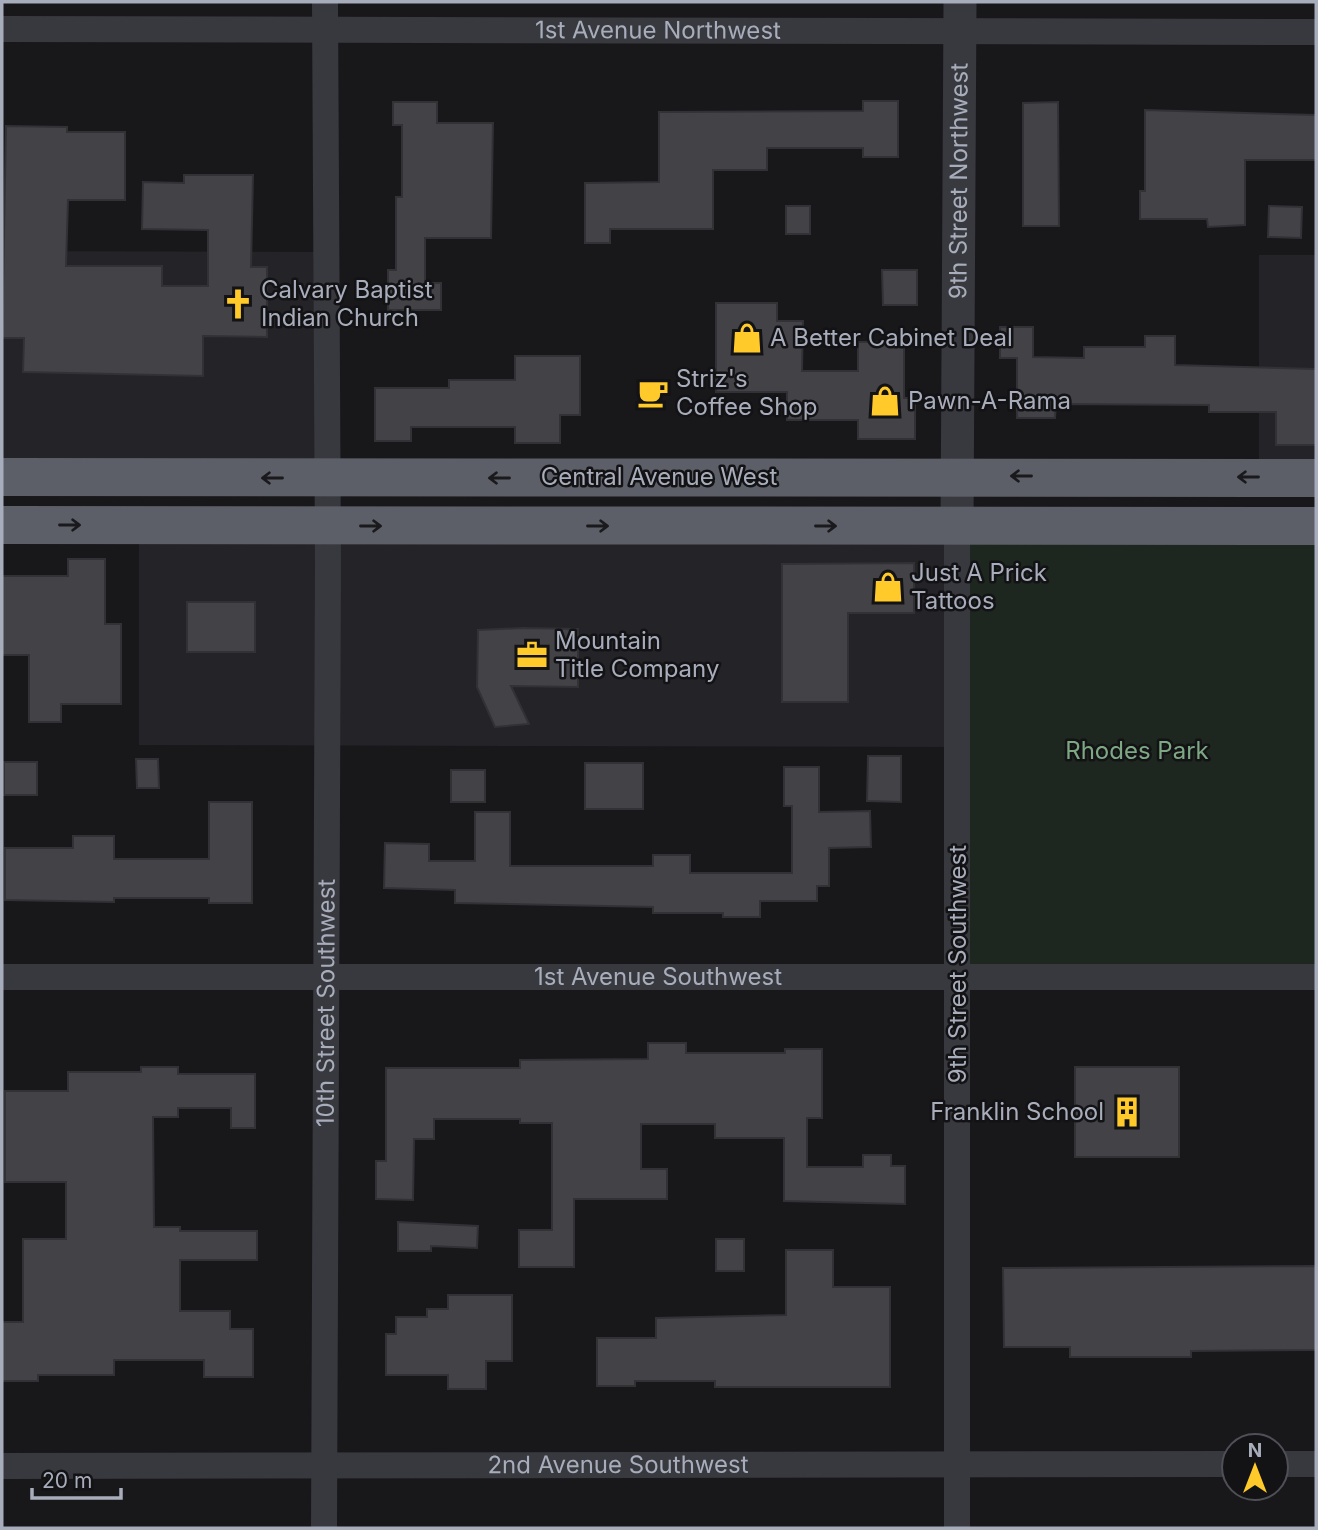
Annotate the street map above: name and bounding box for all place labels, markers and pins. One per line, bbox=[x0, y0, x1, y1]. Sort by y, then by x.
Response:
place label: Calvary Baptist Indian Church bbox=[261, 275, 433, 332]
church icon: Calvary Baptist Indian Church bbox=[221, 287, 255, 321]
shop icon: A Better Cabinet Deal bbox=[730, 321, 764, 355]
place label: A Better Cabinet Deal bbox=[770, 323, 1013, 352]
place label: Striz's Coffee Shop bbox=[676, 364, 817, 421]
cafe icon: Striz's Coffee Shop bbox=[636, 376, 670, 410]
shop icon: Pawn-A-Rama bbox=[868, 384, 902, 418]
place label: Pawn-A-Rama bbox=[908, 386, 1071, 415]
place label: Just A Prick Tattoos bbox=[911, 558, 1047, 615]
shop icon: Just A Prick Tattoos bbox=[871, 570, 905, 604]
place label: Mountain Title Company bbox=[555, 626, 719, 683]
office icon: Mountain Title Company bbox=[515, 638, 549, 672]
building icon: Franklin School bbox=[1110, 1095, 1144, 1129]
place label: Franklin School bbox=[930, 1097, 1104, 1126]

